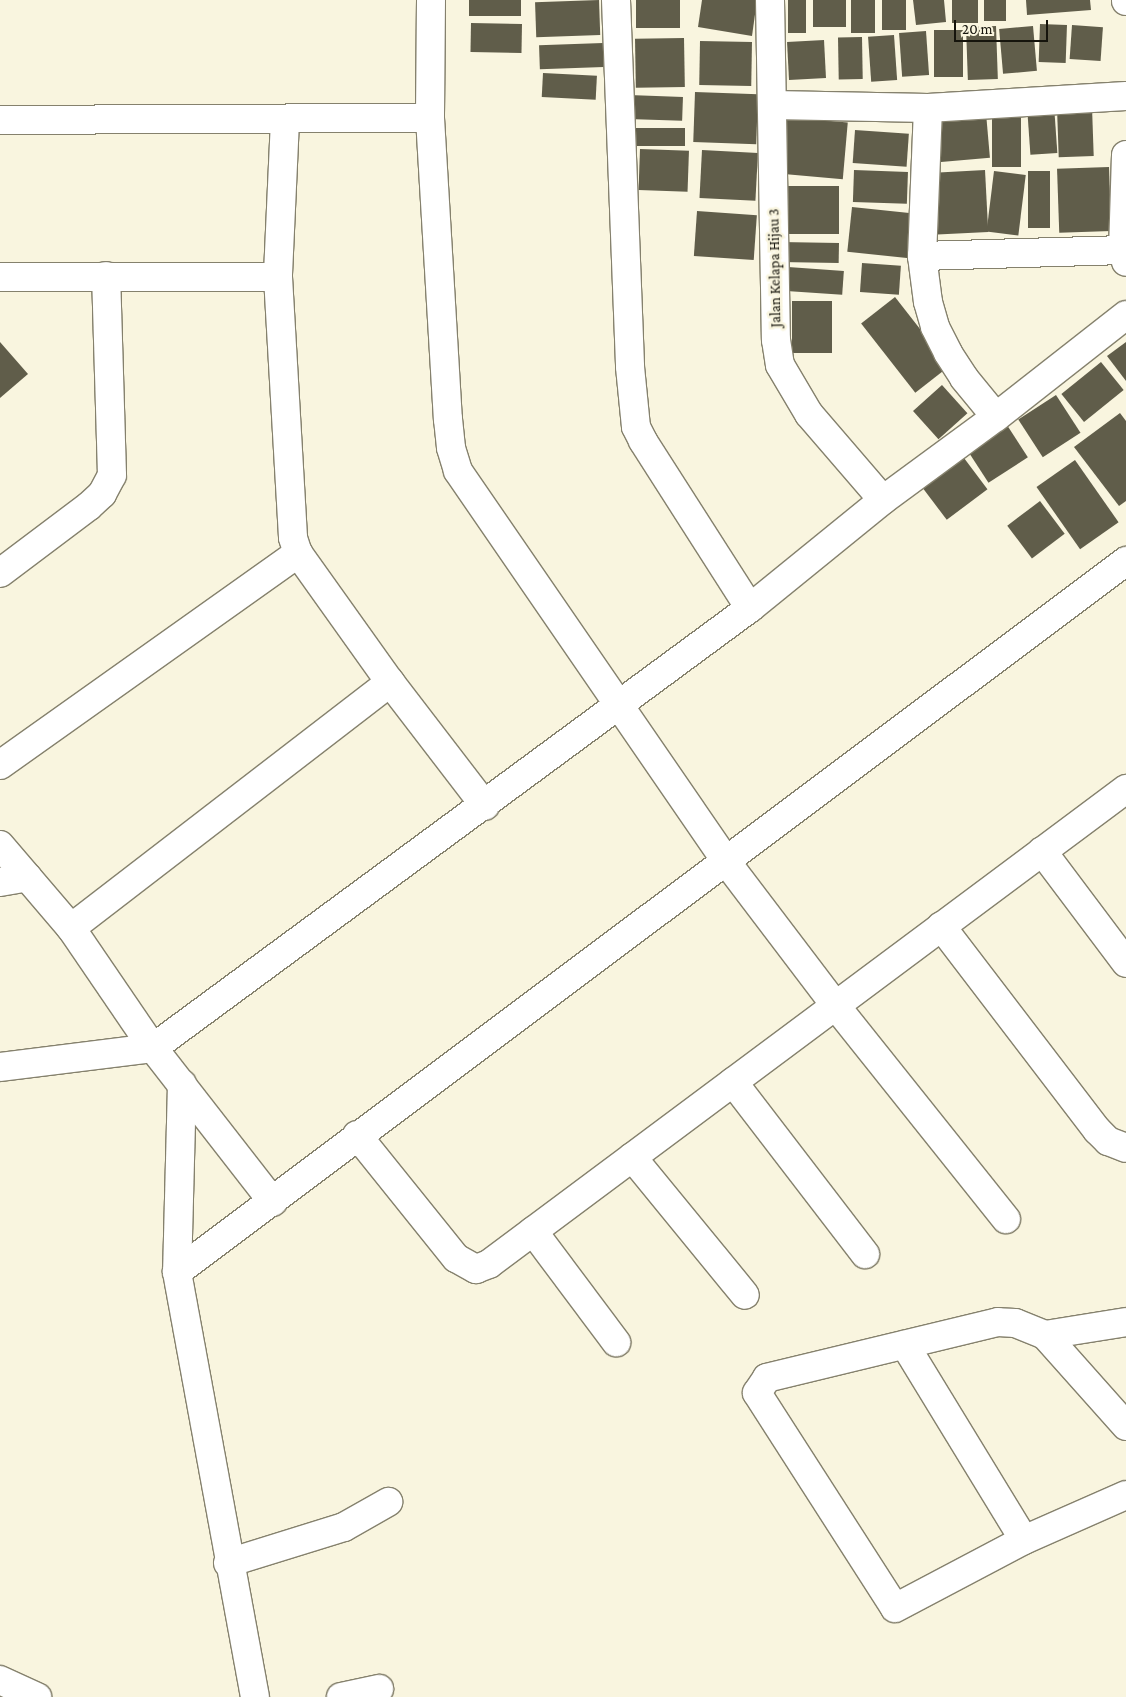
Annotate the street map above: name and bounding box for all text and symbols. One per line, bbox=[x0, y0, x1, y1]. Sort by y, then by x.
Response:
scale bar bbox=[956, 10, 1050, 42]
text: 20 m bbox=[962, 21, 993, 37]
street label: Jalan Kelapa Hijau 3 bbox=[765, 208, 785, 328]

